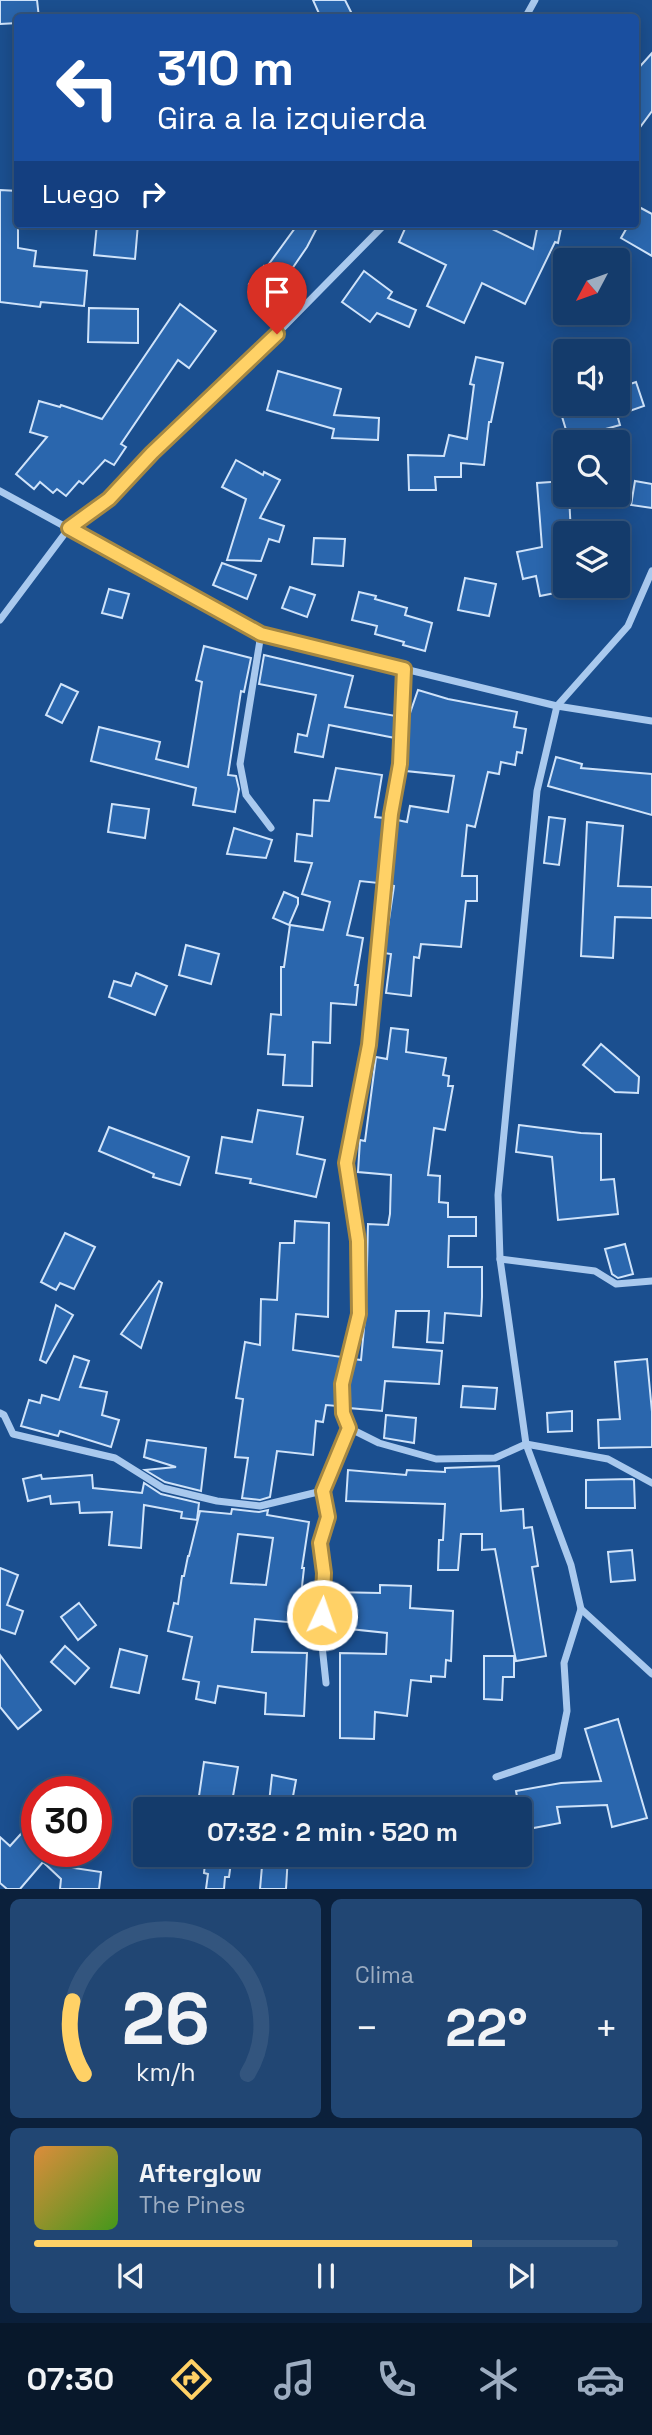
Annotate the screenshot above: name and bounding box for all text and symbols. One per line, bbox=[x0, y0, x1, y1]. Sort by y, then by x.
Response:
text: 310 m bbox=[157, 37, 294, 99]
icon: left bbox=[42, 42, 133, 133]
text: Gira a la izquierda bbox=[157, 98, 427, 138]
icon: right bbox=[134, 175, 172, 213]
text: Luego bbox=[42, 177, 120, 211]
north arrow bbox=[553, 248, 630, 326]
map controls bbox=[553, 248, 630, 598]
pin bbox=[247, 262, 307, 334]
icon: arrive bbox=[258, 273, 296, 311]
button: sound bbox=[553, 339, 630, 416]
button: search bbox=[553, 430, 630, 507]
button: layers bbox=[553, 521, 630, 598]
position arrow bbox=[285, 1578, 359, 1652]
speed limit sign: 30 bbox=[21, 1776, 112, 1867]
text: 07:32 · 2 min · 520 m bbox=[207, 1815, 458, 1849]
text: Clima bbox=[355, 1960, 414, 1990]
text: 26 bbox=[121, 1973, 210, 2066]
text: 22° bbox=[445, 1995, 528, 2061]
text: − bbox=[355, 2004, 379, 2052]
text: + bbox=[594, 2004, 618, 2052]
text: km/h bbox=[136, 2056, 195, 2088]
text: Afterglow bbox=[139, 2156, 262, 2190]
text: The Pines bbox=[139, 2190, 245, 2220]
icon: previous bbox=[112, 2257, 150, 2295]
icon: pause bbox=[307, 2257, 345, 2295]
icon: next bbox=[502, 2257, 540, 2295]
icon: directions bbox=[167, 2355, 216, 2404]
icon: music bbox=[270, 2355, 319, 2404]
icon: phone bbox=[372, 2355, 421, 2404]
icon: climate bbox=[474, 2355, 523, 2404]
icon: car bbox=[576, 2355, 625, 2404]
text: 07:30 bbox=[27, 2359, 114, 2399]

